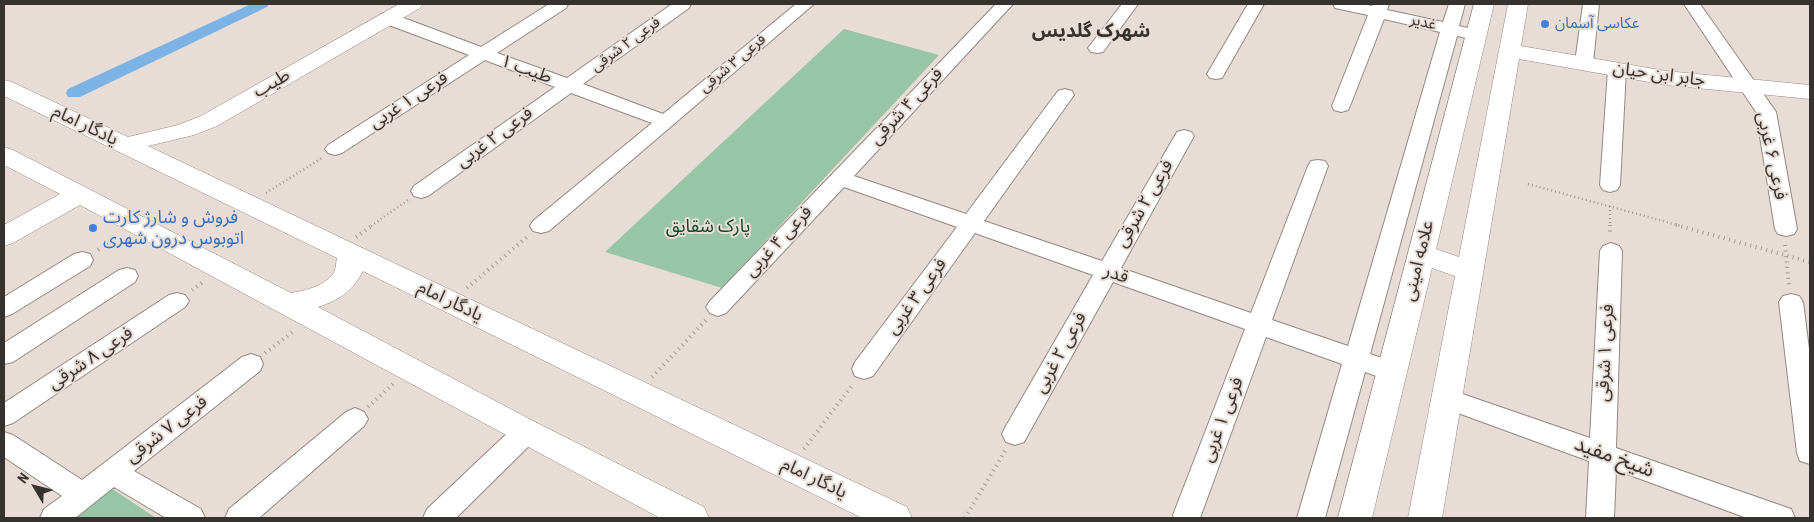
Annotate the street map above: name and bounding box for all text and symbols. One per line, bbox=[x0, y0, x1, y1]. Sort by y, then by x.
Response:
street label: غدیر bbox=[1408, 11, 1438, 35]
street label: فرعی ۲ شرقی bbox=[588, 14, 664, 76]
place label: عکاسی آسمان bbox=[1555, 15, 1639, 33]
marker: عکاسی آسمان bbox=[1539, 18, 1551, 30]
district label: شهرک گلدیس bbox=[1032, 21, 1150, 43]
street label: فرعی ۳ شرقی bbox=[696, 31, 770, 97]
street label: طیب ۱ bbox=[497, 51, 555, 89]
street label: جابر ابن حیان bbox=[1611, 58, 1707, 92]
street label: فرعی ۴ شرقی bbox=[866, 64, 948, 150]
street label: طیب bbox=[250, 65, 294, 103]
street label: فرعی ۱ غربی bbox=[366, 68, 452, 134]
street label: یادگار امام bbox=[49, 101, 121, 151]
street label: فرعی ۲ غربی bbox=[453, 103, 537, 173]
street label: فرعی ۶ غربی bbox=[1751, 110, 1791, 202]
street label: فرعی ۲ شرقی bbox=[1111, 156, 1179, 252]
street label: فرعی ۴ غربی bbox=[741, 202, 817, 282]
place label: فروش و شارژ کارت اتوبوس درون شهری bbox=[103, 207, 244, 250]
park label: پارک شقایق bbox=[666, 216, 750, 238]
street label: علامه امینی bbox=[1399, 219, 1439, 303]
marker: فروش و شارژ کارت اتوبوس درون شهری bbox=[87, 222, 99, 234]
street label: فرعی ۳ غربی bbox=[882, 255, 952, 339]
street label: قدر bbox=[1101, 261, 1131, 289]
street label: یادگار امام bbox=[414, 277, 486, 327]
street label: فرعی ۱ شرقی bbox=[1593, 304, 1619, 402]
street label: فرعی ۲ غربی bbox=[1030, 309, 1092, 397]
street label: فرعی ۸ شرقی bbox=[45, 323, 137, 395]
street label: فرعی ۱ غربی bbox=[1197, 374, 1249, 466]
street label: فرعی ۷ شرقی bbox=[122, 391, 212, 469]
street label: شیخ مفید bbox=[1571, 432, 1657, 484]
street label: یادگار امام bbox=[778, 454, 850, 504]
north arrow bbox=[10, 462, 60, 512]
text: N bbox=[14, 470, 32, 486]

